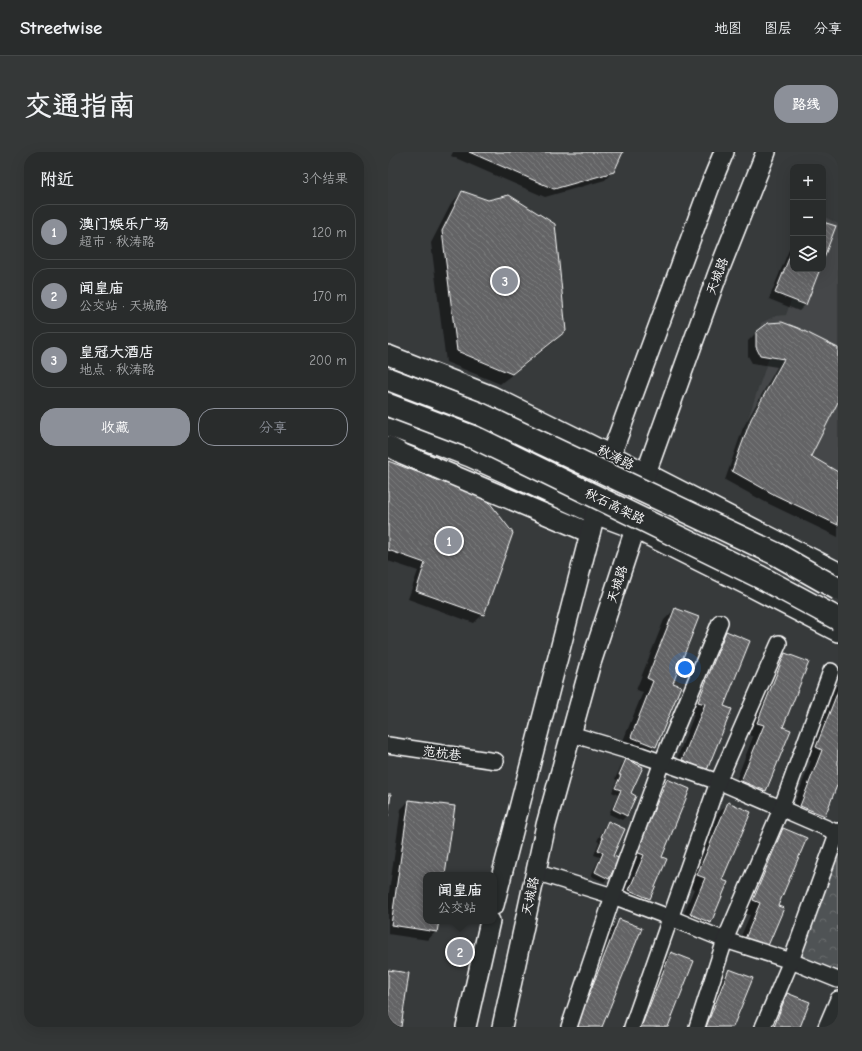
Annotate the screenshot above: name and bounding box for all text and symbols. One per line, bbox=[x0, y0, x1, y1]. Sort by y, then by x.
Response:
text: Streetwise bbox=[20, 17, 102, 39]
text: 地图 bbox=[714, 20, 742, 37]
text: 图层 bbox=[764, 20, 792, 37]
text: 分享 bbox=[814, 20, 842, 37]
button: 路线 bbox=[774, 85, 838, 123]
text: 交通指南 bbox=[24, 90, 136, 122]
map controls bbox=[790, 164, 826, 272]
button: + bbox=[790, 164, 826, 200]
text: 附近 bbox=[40, 170, 74, 189]
text: 3个结果 bbox=[302, 171, 348, 186]
button: − bbox=[790, 200, 826, 236]
text: 澳门娱乐广场 bbox=[79, 215, 169, 233]
text: 1 bbox=[51, 225, 57, 240]
text: 120 m bbox=[312, 225, 347, 240]
text: 超市 · 秋涛路 bbox=[79, 234, 155, 249]
button: layers bbox=[790, 236, 826, 272]
street label: 天城路 bbox=[703, 255, 731, 297]
pin: 3 bbox=[492, 266, 518, 296]
text: 闻皇庙 bbox=[79, 279, 124, 297]
text: 2 bbox=[51, 289, 57, 304]
text: 170 m bbox=[313, 289, 347, 304]
text: 公交站 · 天城路 bbox=[79, 298, 168, 313]
text: 皇冠大酒店 bbox=[79, 343, 154, 361]
text: 3 bbox=[51, 353, 57, 368]
text: 200 m bbox=[309, 353, 347, 368]
text: 地点 · 秋涛路 bbox=[79, 362, 155, 377]
button: 收藏 bbox=[40, 408, 190, 446]
button: 分享 bbox=[198, 408, 348, 446]
street label: 秋涛路 bbox=[595, 441, 637, 473]
street label: 秋石高架路 bbox=[582, 485, 648, 527]
pin: 1 bbox=[436, 526, 462, 556]
street label: 天城路 bbox=[604, 563, 630, 605]
your location bbox=[675, 658, 695, 678]
street label: 范杭巷 bbox=[422, 743, 462, 763]
popup bbox=[423, 872, 497, 924]
street label: 天城路 bbox=[519, 875, 541, 917]
text: 闻皇庙 bbox=[437, 881, 483, 899]
text: 公交站 bbox=[437, 900, 477, 915]
pin: 2 bbox=[447, 937, 473, 967]

